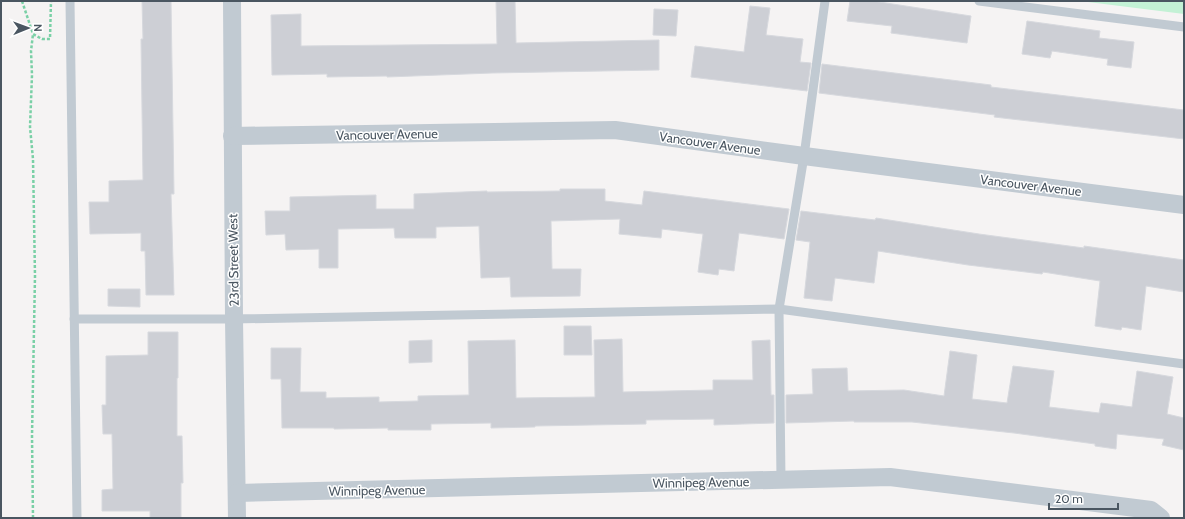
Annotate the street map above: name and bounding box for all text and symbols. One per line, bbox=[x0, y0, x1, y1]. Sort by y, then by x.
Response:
north arrow bbox=[8, 8, 48, 48]
text: N bbox=[31, 24, 45, 32]
street label: Vancouver Avenue bbox=[336, 125, 438, 143]
street label: Vancouver Avenue bbox=[658, 128, 762, 158]
street label: Vancouver Avenue bbox=[979, 171, 1083, 199]
street label: 23rd Street West bbox=[224, 213, 242, 306]
street label: Winnipeg Avenue bbox=[652, 473, 750, 491]
street label: Winnipeg Avenue bbox=[328, 481, 426, 499]
scale bar bbox=[1049, 485, 1118, 511]
text: 20 m bbox=[1055, 491, 1083, 506]

